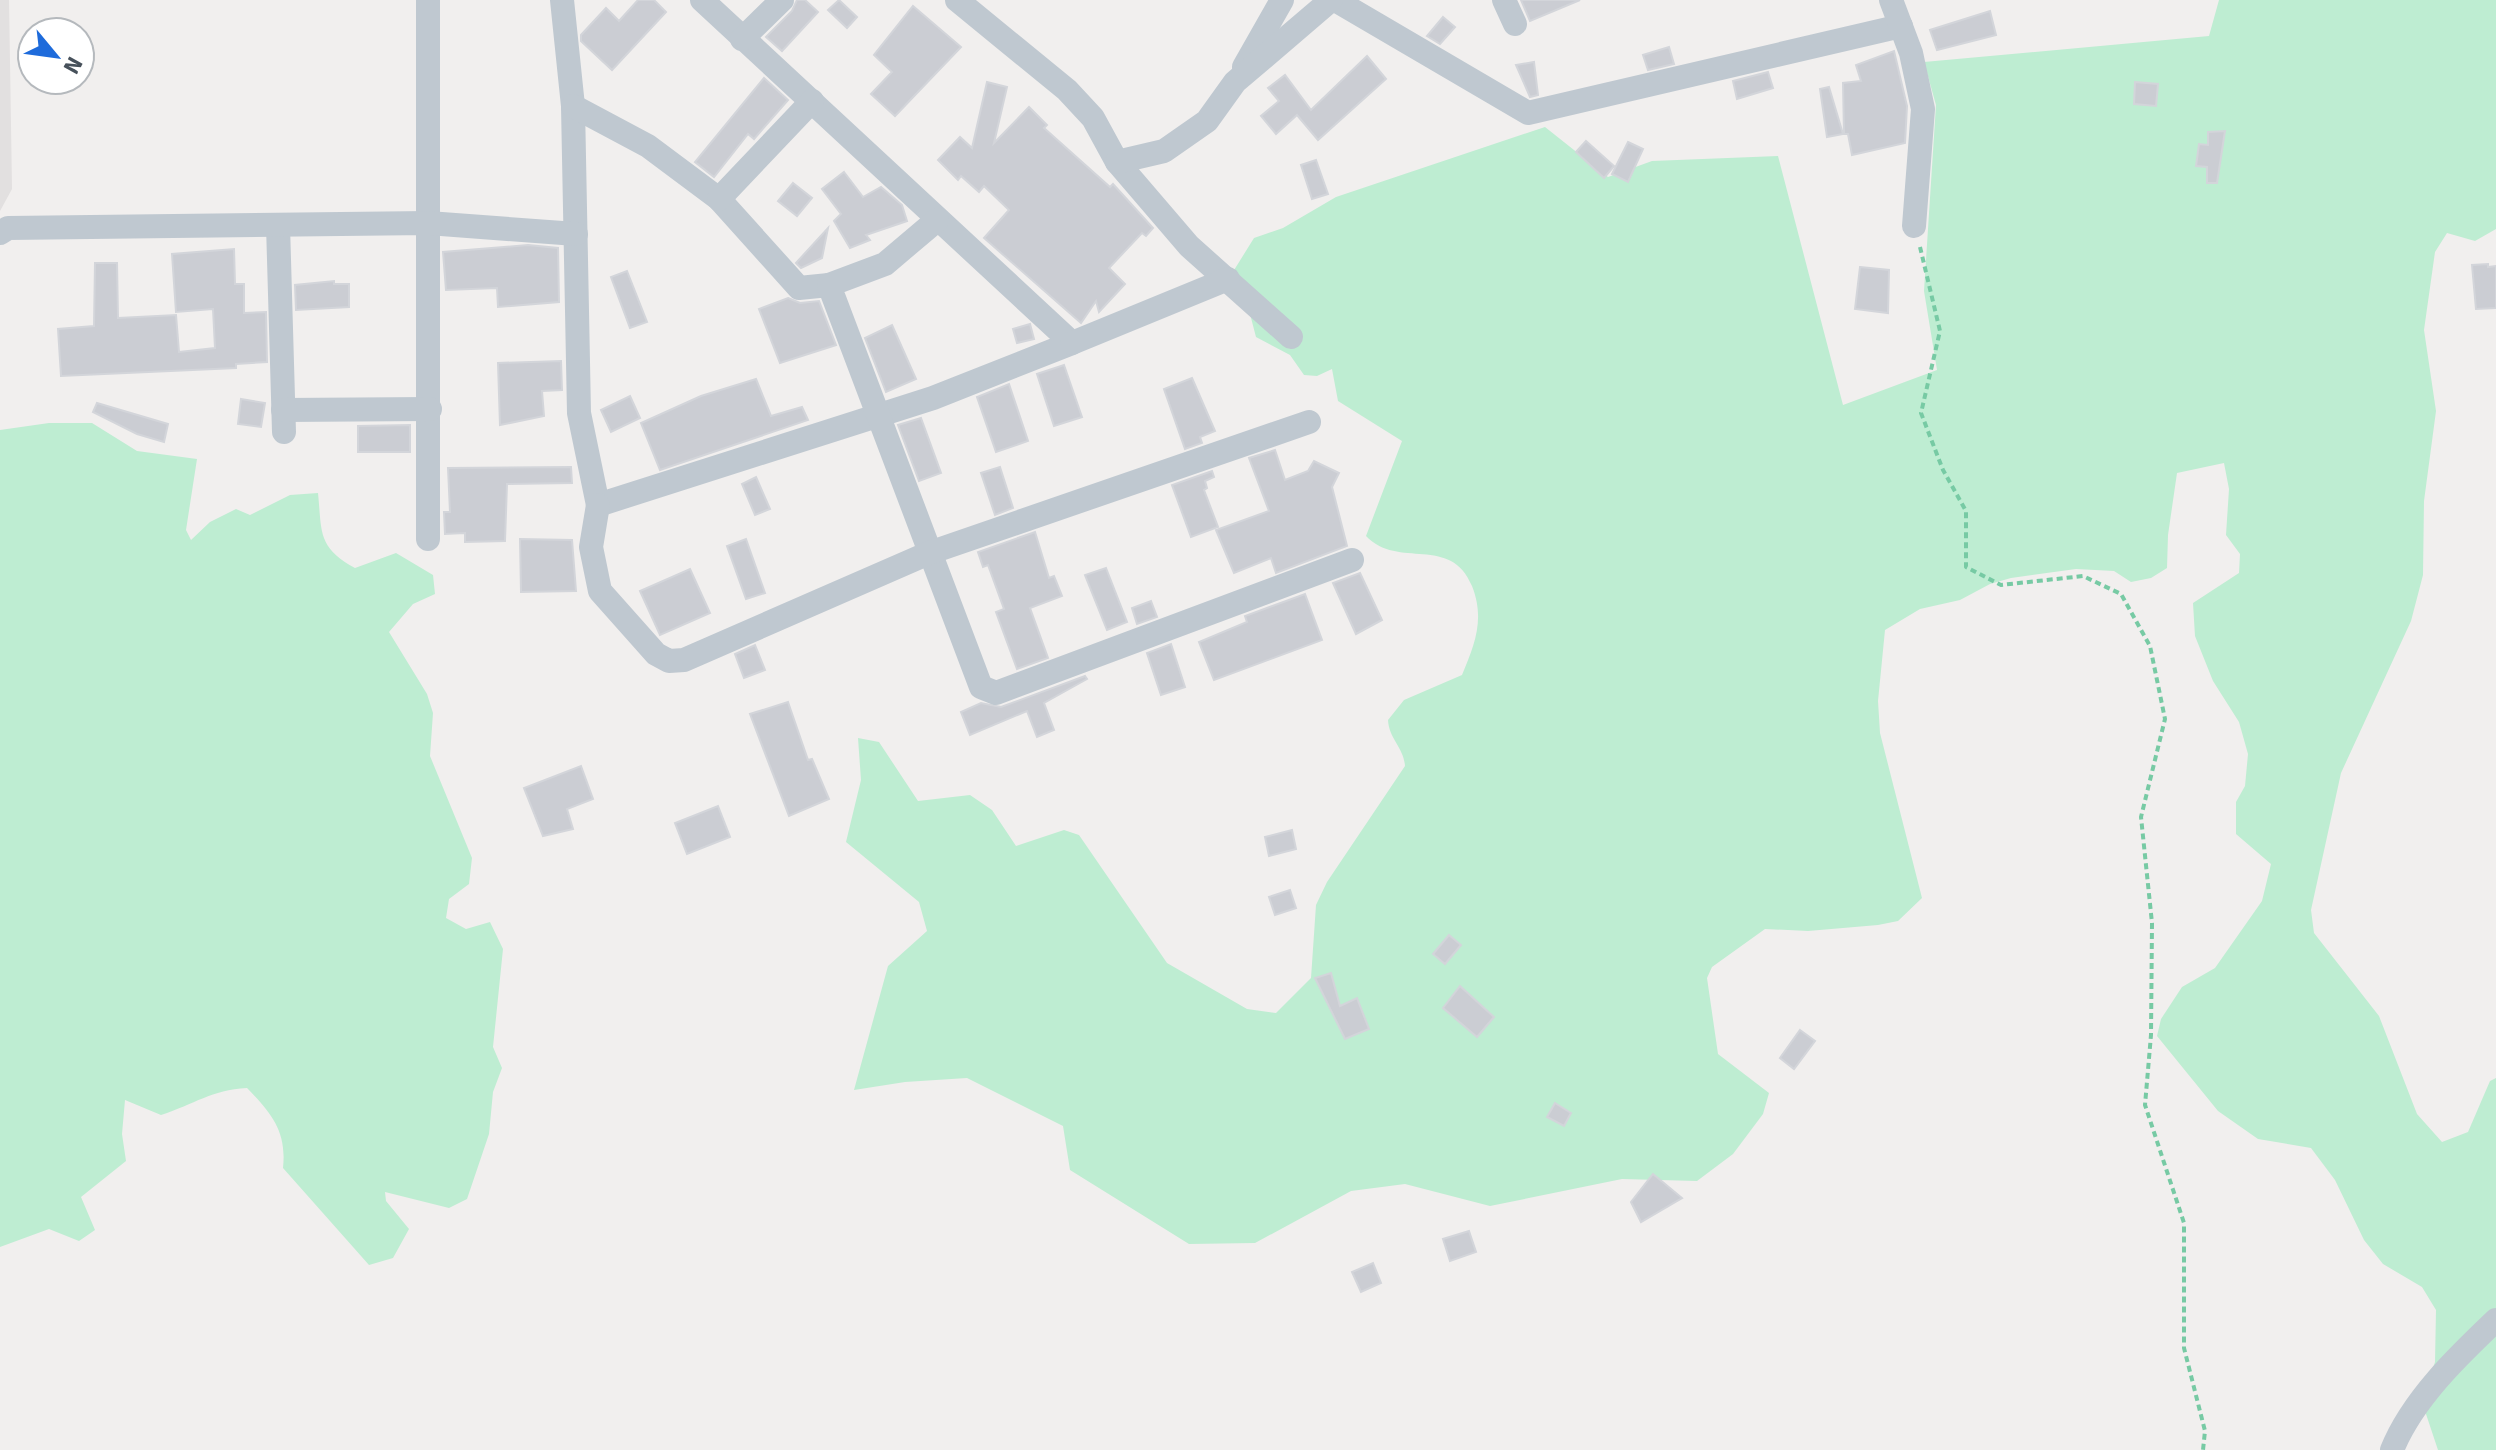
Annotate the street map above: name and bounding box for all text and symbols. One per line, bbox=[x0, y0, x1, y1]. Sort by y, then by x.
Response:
north arrow bbox=[16, 16, 96, 96]
text: N bbox=[58, 52, 89, 79]

